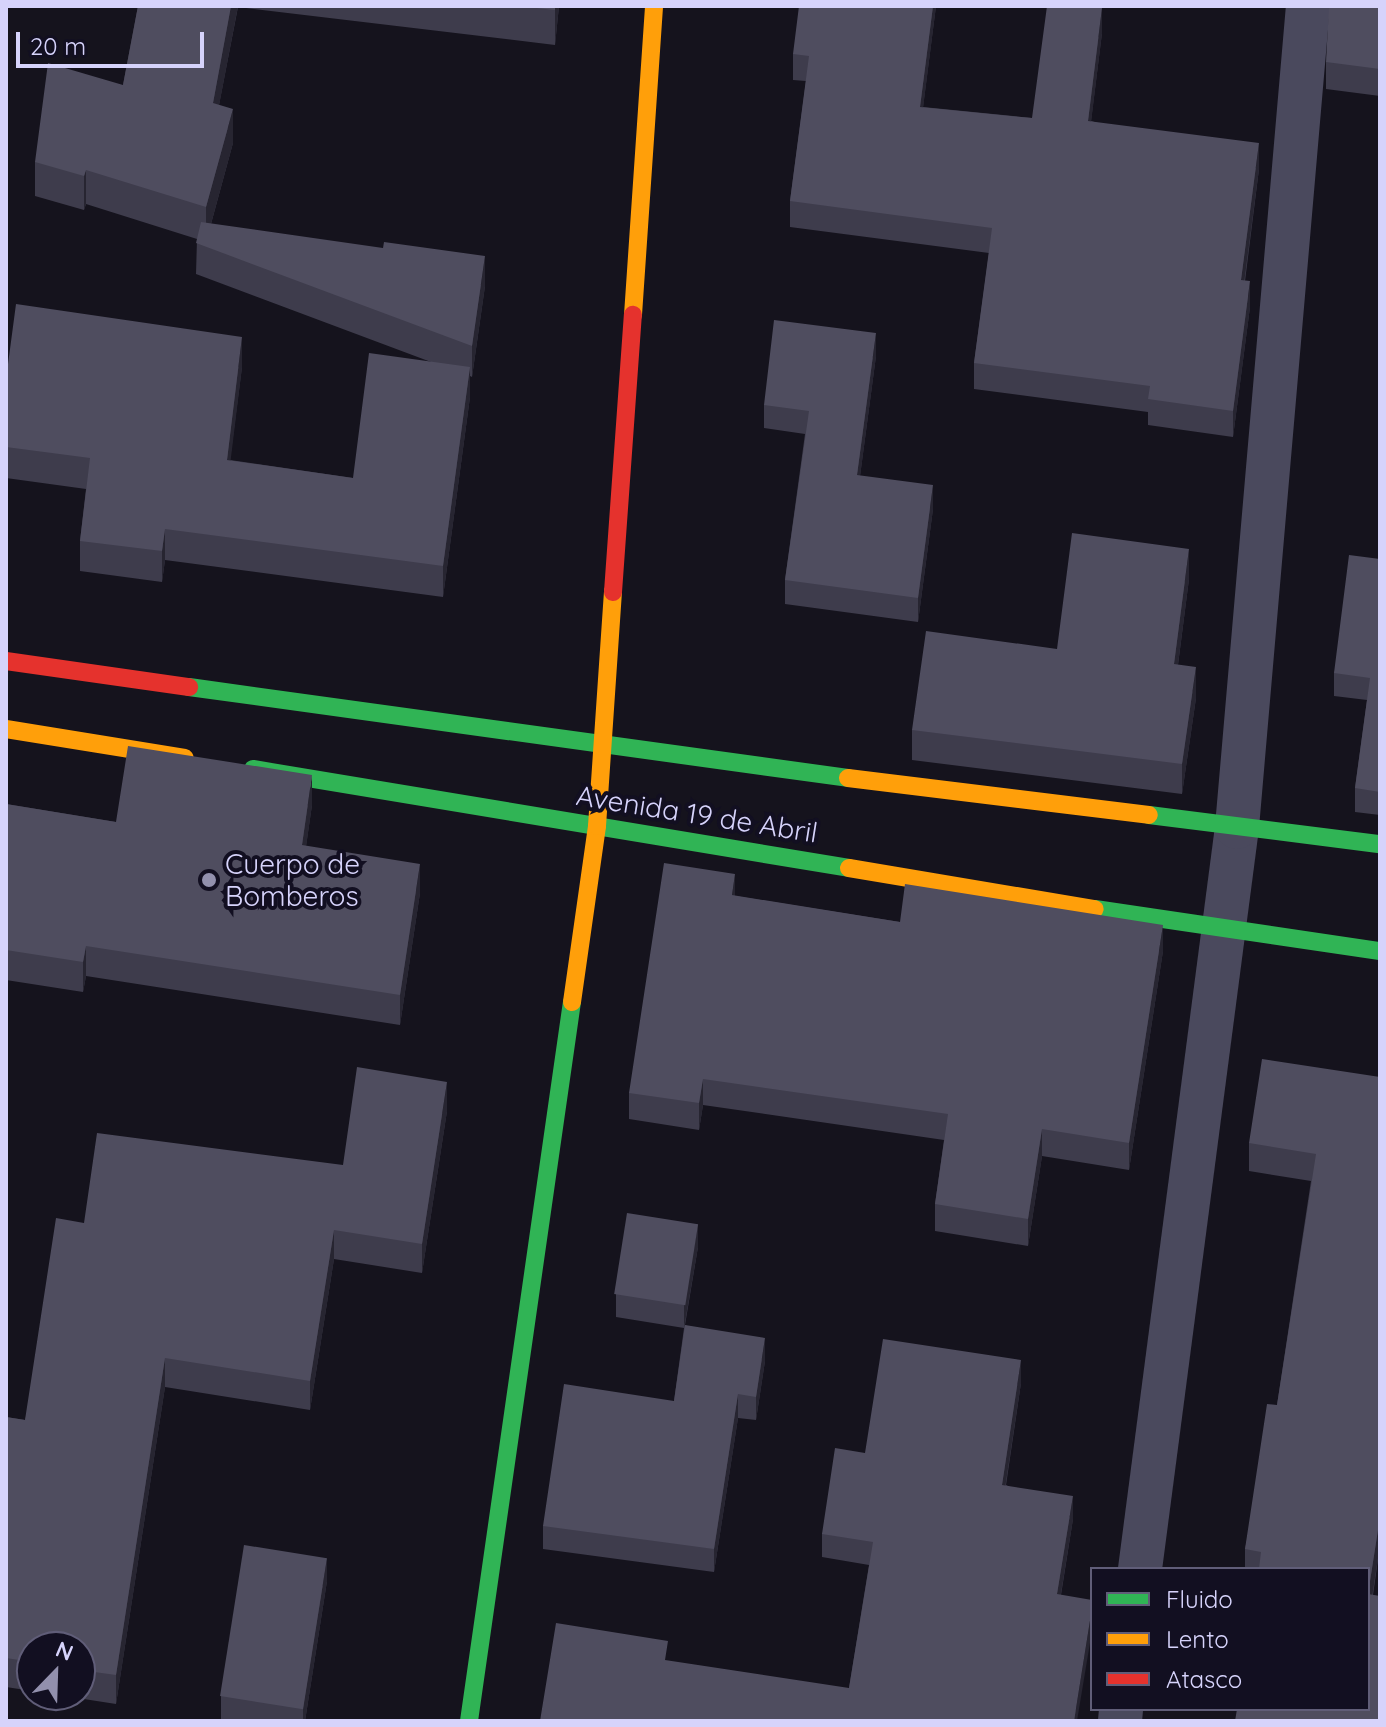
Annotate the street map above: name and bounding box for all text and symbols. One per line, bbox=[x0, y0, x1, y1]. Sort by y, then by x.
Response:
scale bar bbox=[20, 16, 208, 66]
text: 20 m bbox=[30, 31, 86, 61]
street label: Avenida 19 de Abril bbox=[574, 778, 820, 850]
place label: Cuerpo de Bomberos bbox=[225, 847, 360, 913]
marker: Cuerpo de Bomberos bbox=[200, 871, 218, 889]
legend bbox=[1090, 1567, 1370, 1711]
text: Fluido bbox=[1166, 1584, 1233, 1614]
text: Lento bbox=[1166, 1624, 1229, 1654]
north arrow bbox=[16, 1631, 96, 1711]
text: N bbox=[52, 1635, 78, 1667]
text: Atasco bbox=[1166, 1664, 1242, 1694]

